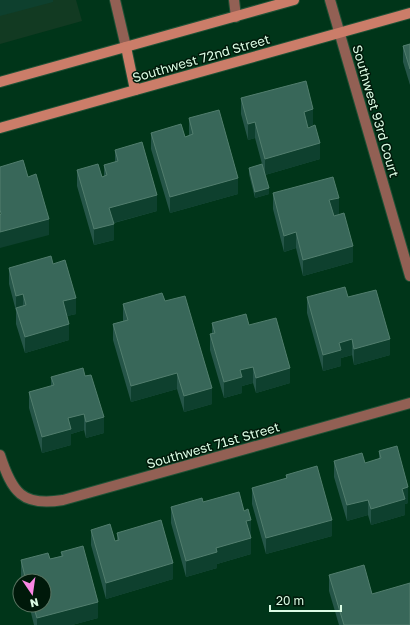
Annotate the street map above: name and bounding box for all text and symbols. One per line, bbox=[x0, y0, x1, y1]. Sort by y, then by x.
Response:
street label: Southwest 72nd Street bbox=[130, 31, 272, 85]
street label: Southwest 93rd Court bbox=[349, 43, 403, 179]
street label: Southwest 71st Street bbox=[145, 418, 281, 472]
north arrow bbox=[12, 573, 52, 613]
scale bar bbox=[270, 587, 341, 613]
text: 20 m bbox=[276, 593, 304, 608]
text: N bbox=[29, 596, 40, 611]

